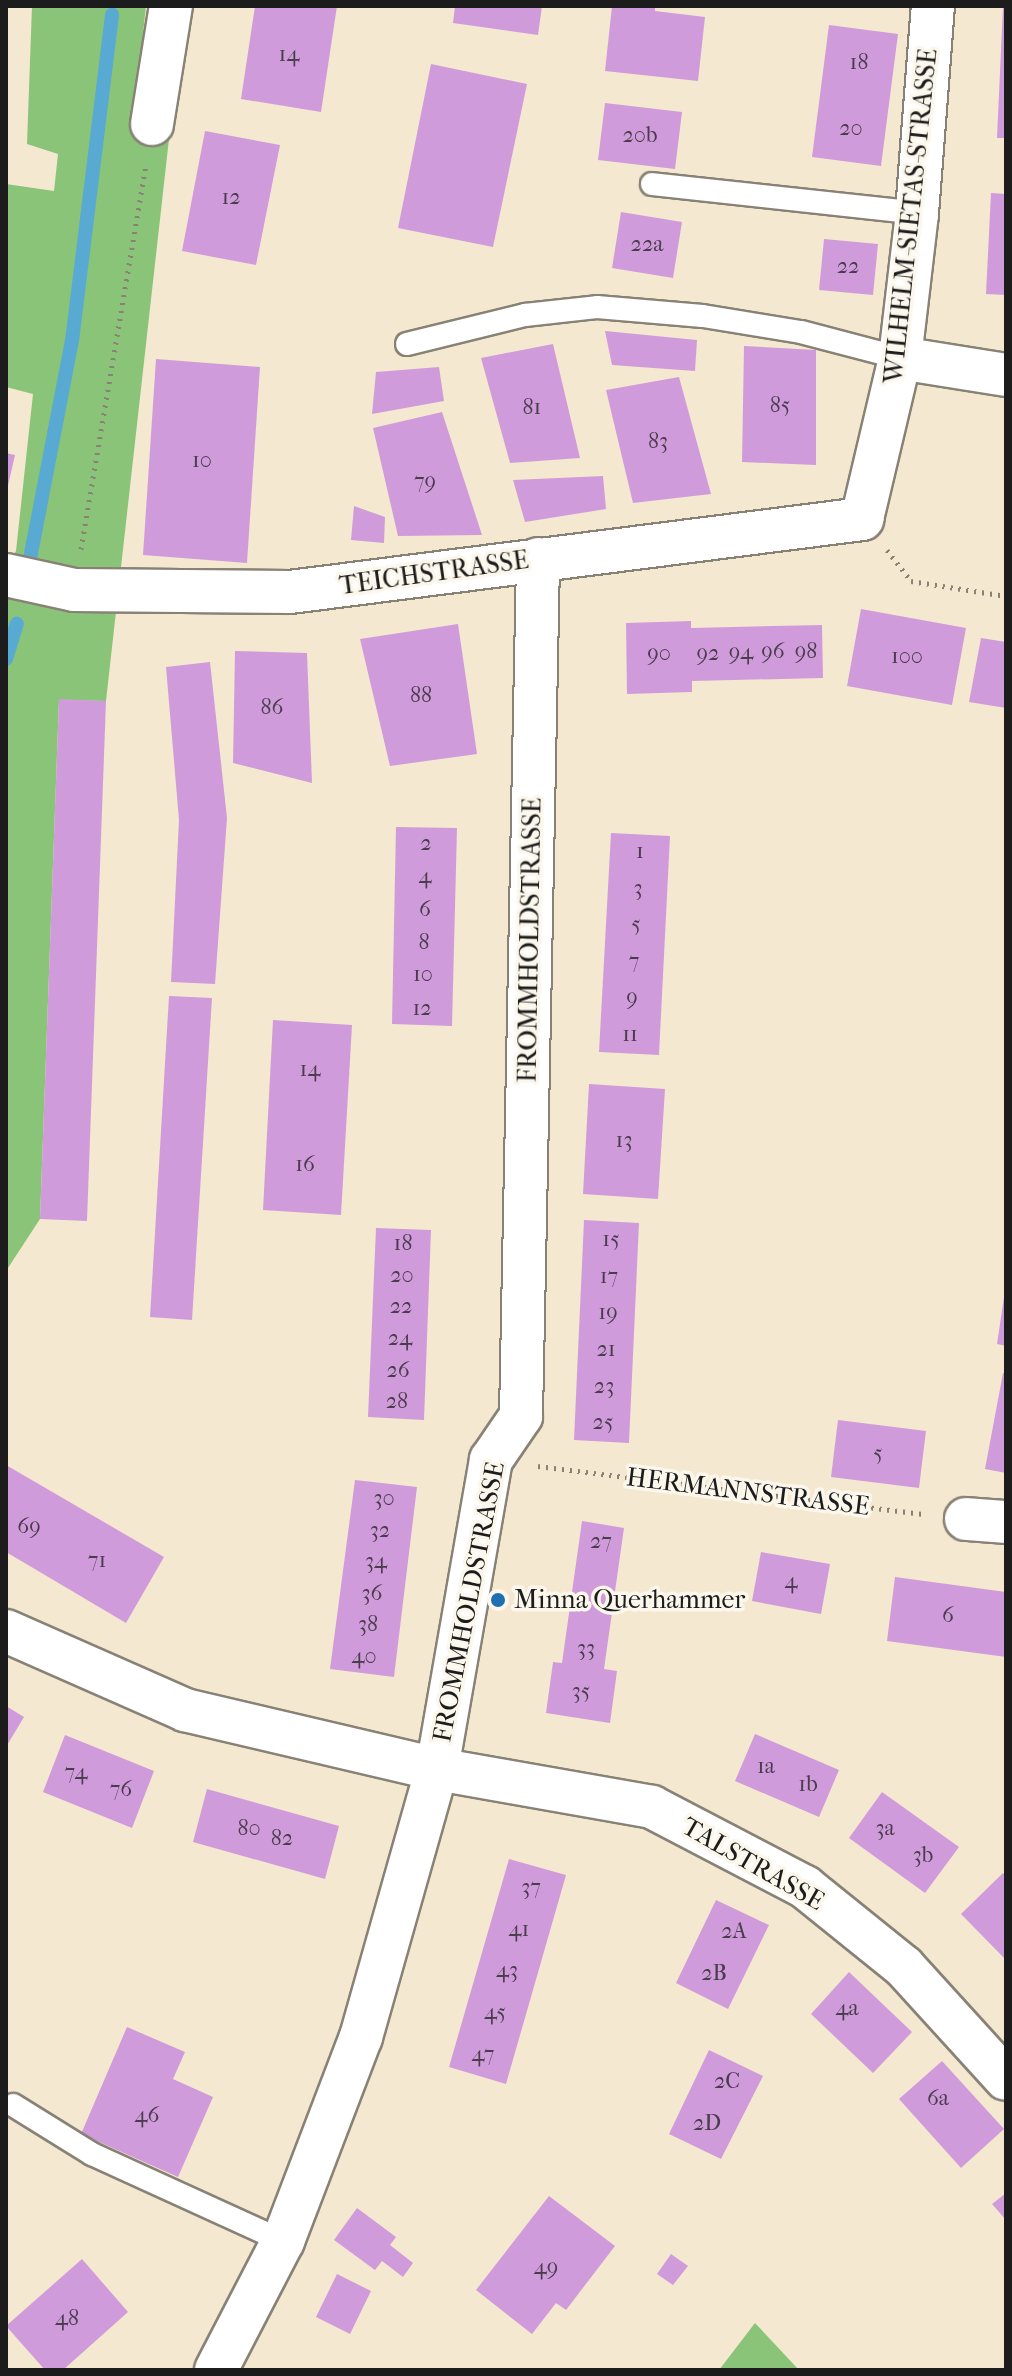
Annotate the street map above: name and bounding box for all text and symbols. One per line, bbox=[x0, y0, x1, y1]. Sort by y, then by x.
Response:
house number: 14 bbox=[279, 42, 299, 68]
street label: WILHELM-SIETAS-STRASSE bbox=[878, 47, 944, 385]
house number: 18 bbox=[850, 50, 868, 76]
house number: 20 bbox=[839, 116, 863, 142]
house number: 20b bbox=[623, 123, 657, 149]
house number: 12 bbox=[221, 185, 241, 211]
house number: 22a bbox=[631, 232, 663, 258]
house number: 22 bbox=[837, 254, 859, 280]
house number: 85 bbox=[770, 393, 790, 419]
house number: 81 bbox=[523, 395, 541, 421]
house number: 83 bbox=[648, 429, 668, 455]
house number: 10 bbox=[192, 448, 212, 474]
house number: 79 bbox=[414, 469, 436, 495]
street label: TEICHSTRASSE bbox=[337, 544, 531, 602]
house number: 96 bbox=[761, 639, 785, 665]
house number: 98 bbox=[795, 639, 817, 665]
house number: 94 bbox=[729, 640, 753, 666]
house number: 90 bbox=[647, 641, 671, 667]
house number: 92 bbox=[697, 641, 719, 667]
house number: 100 bbox=[891, 644, 923, 670]
house number: 88 bbox=[410, 683, 432, 709]
house number: 86 bbox=[261, 695, 283, 721]
street label: FROMMHOLDSTRASSE bbox=[512, 797, 548, 1083]
house number: 2 bbox=[420, 831, 432, 857]
house number: 1 bbox=[636, 839, 644, 865]
house number: 4 bbox=[419, 864, 431, 890]
house number: 3 bbox=[633, 876, 643, 902]
house number: 6 bbox=[419, 897, 431, 923]
house number: 5 bbox=[631, 912, 641, 938]
house number: 8 bbox=[418, 930, 430, 956]
house number: 7 bbox=[629, 949, 639, 975]
house number: 10 bbox=[413, 962, 433, 988]
house number: 9 bbox=[626, 985, 638, 1011]
house number: 12 bbox=[412, 996, 432, 1022]
house number: 11 bbox=[622, 1022, 638, 1048]
house number: 14 bbox=[300, 1057, 320, 1083]
house number: 13 bbox=[616, 1128, 632, 1154]
house number: 16 bbox=[295, 1152, 315, 1178]
house number: 15 bbox=[602, 1227, 620, 1253]
house number: 18 bbox=[394, 1231, 412, 1257]
house number: 20 bbox=[390, 1263, 414, 1289]
house number: 17 bbox=[600, 1264, 618, 1290]
house number: 22 bbox=[390, 1294, 412, 1320]
house number: 19 bbox=[598, 1300, 618, 1326]
house number: 24 bbox=[388, 1326, 412, 1352]
house number: 21 bbox=[596, 1337, 616, 1363]
house number: 26 bbox=[386, 1358, 410, 1384]
house number: 23 bbox=[594, 1374, 614, 1400]
house number: 28 bbox=[386, 1389, 408, 1415]
house number: 25 bbox=[593, 1410, 613, 1436]
house number: 5 bbox=[873, 1441, 883, 1467]
street label: FROMMHOLDSTRASSE bbox=[426, 1459, 512, 1745]
street label: HERMANNSTRASSE bbox=[625, 1462, 871, 1522]
house number: 30 bbox=[373, 1486, 395, 1512]
house number: 69 bbox=[17, 1514, 41, 1540]
house number: 32 bbox=[370, 1518, 390, 1544]
house number: 27 bbox=[590, 1529, 612, 1555]
house number: 71 bbox=[88, 1548, 106, 1574]
house number: 34 bbox=[365, 1549, 387, 1575]
house number: 4 bbox=[785, 1569, 797, 1595]
house number: 36 bbox=[362, 1581, 382, 1607]
place label: Minna Querhammer bbox=[514, 1584, 745, 1616]
marker: Minna Querhammer bbox=[489, 1591, 507, 1609]
house number: 6 bbox=[942, 1603, 954, 1629]
house number: 38 bbox=[358, 1612, 378, 1638]
house number: 33 bbox=[577, 1636, 595, 1662]
house number: 40 bbox=[351, 1644, 377, 1670]
house number: 35 bbox=[572, 1679, 590, 1705]
house number: 1a bbox=[757, 1754, 775, 1780]
house number: 74 bbox=[64, 1760, 88, 1786]
house number: 1b bbox=[798, 1772, 818, 1798]
house number: 76 bbox=[110, 1777, 132, 1803]
street label: TALSTRASSE bbox=[676, 1811, 830, 1917]
house number: 80 bbox=[237, 1816, 261, 1842]
house number: 3a bbox=[875, 1816, 895, 1842]
house number: 82 bbox=[271, 1826, 293, 1852]
house number: 3b bbox=[913, 1843, 933, 1869]
house number: 37 bbox=[521, 1875, 541, 1901]
house number: 41 bbox=[509, 1917, 529, 1943]
house number: 2A bbox=[721, 1919, 747, 1945]
house number: 43 bbox=[496, 1958, 518, 1984]
house number: 2B bbox=[701, 1961, 727, 1987]
house number: 4a bbox=[835, 1996, 859, 2022]
house number: 45 bbox=[484, 2000, 506, 2026]
house number: 47 bbox=[472, 2042, 494, 2068]
house number: 2C bbox=[714, 2069, 740, 2095]
house number: 6a bbox=[927, 2086, 949, 2112]
house number: 46 bbox=[135, 2103, 159, 2129]
house number: 2D bbox=[693, 2111, 721, 2137]
house number: 49 bbox=[534, 2255, 558, 2281]
house number: 48 bbox=[55, 2306, 79, 2332]

